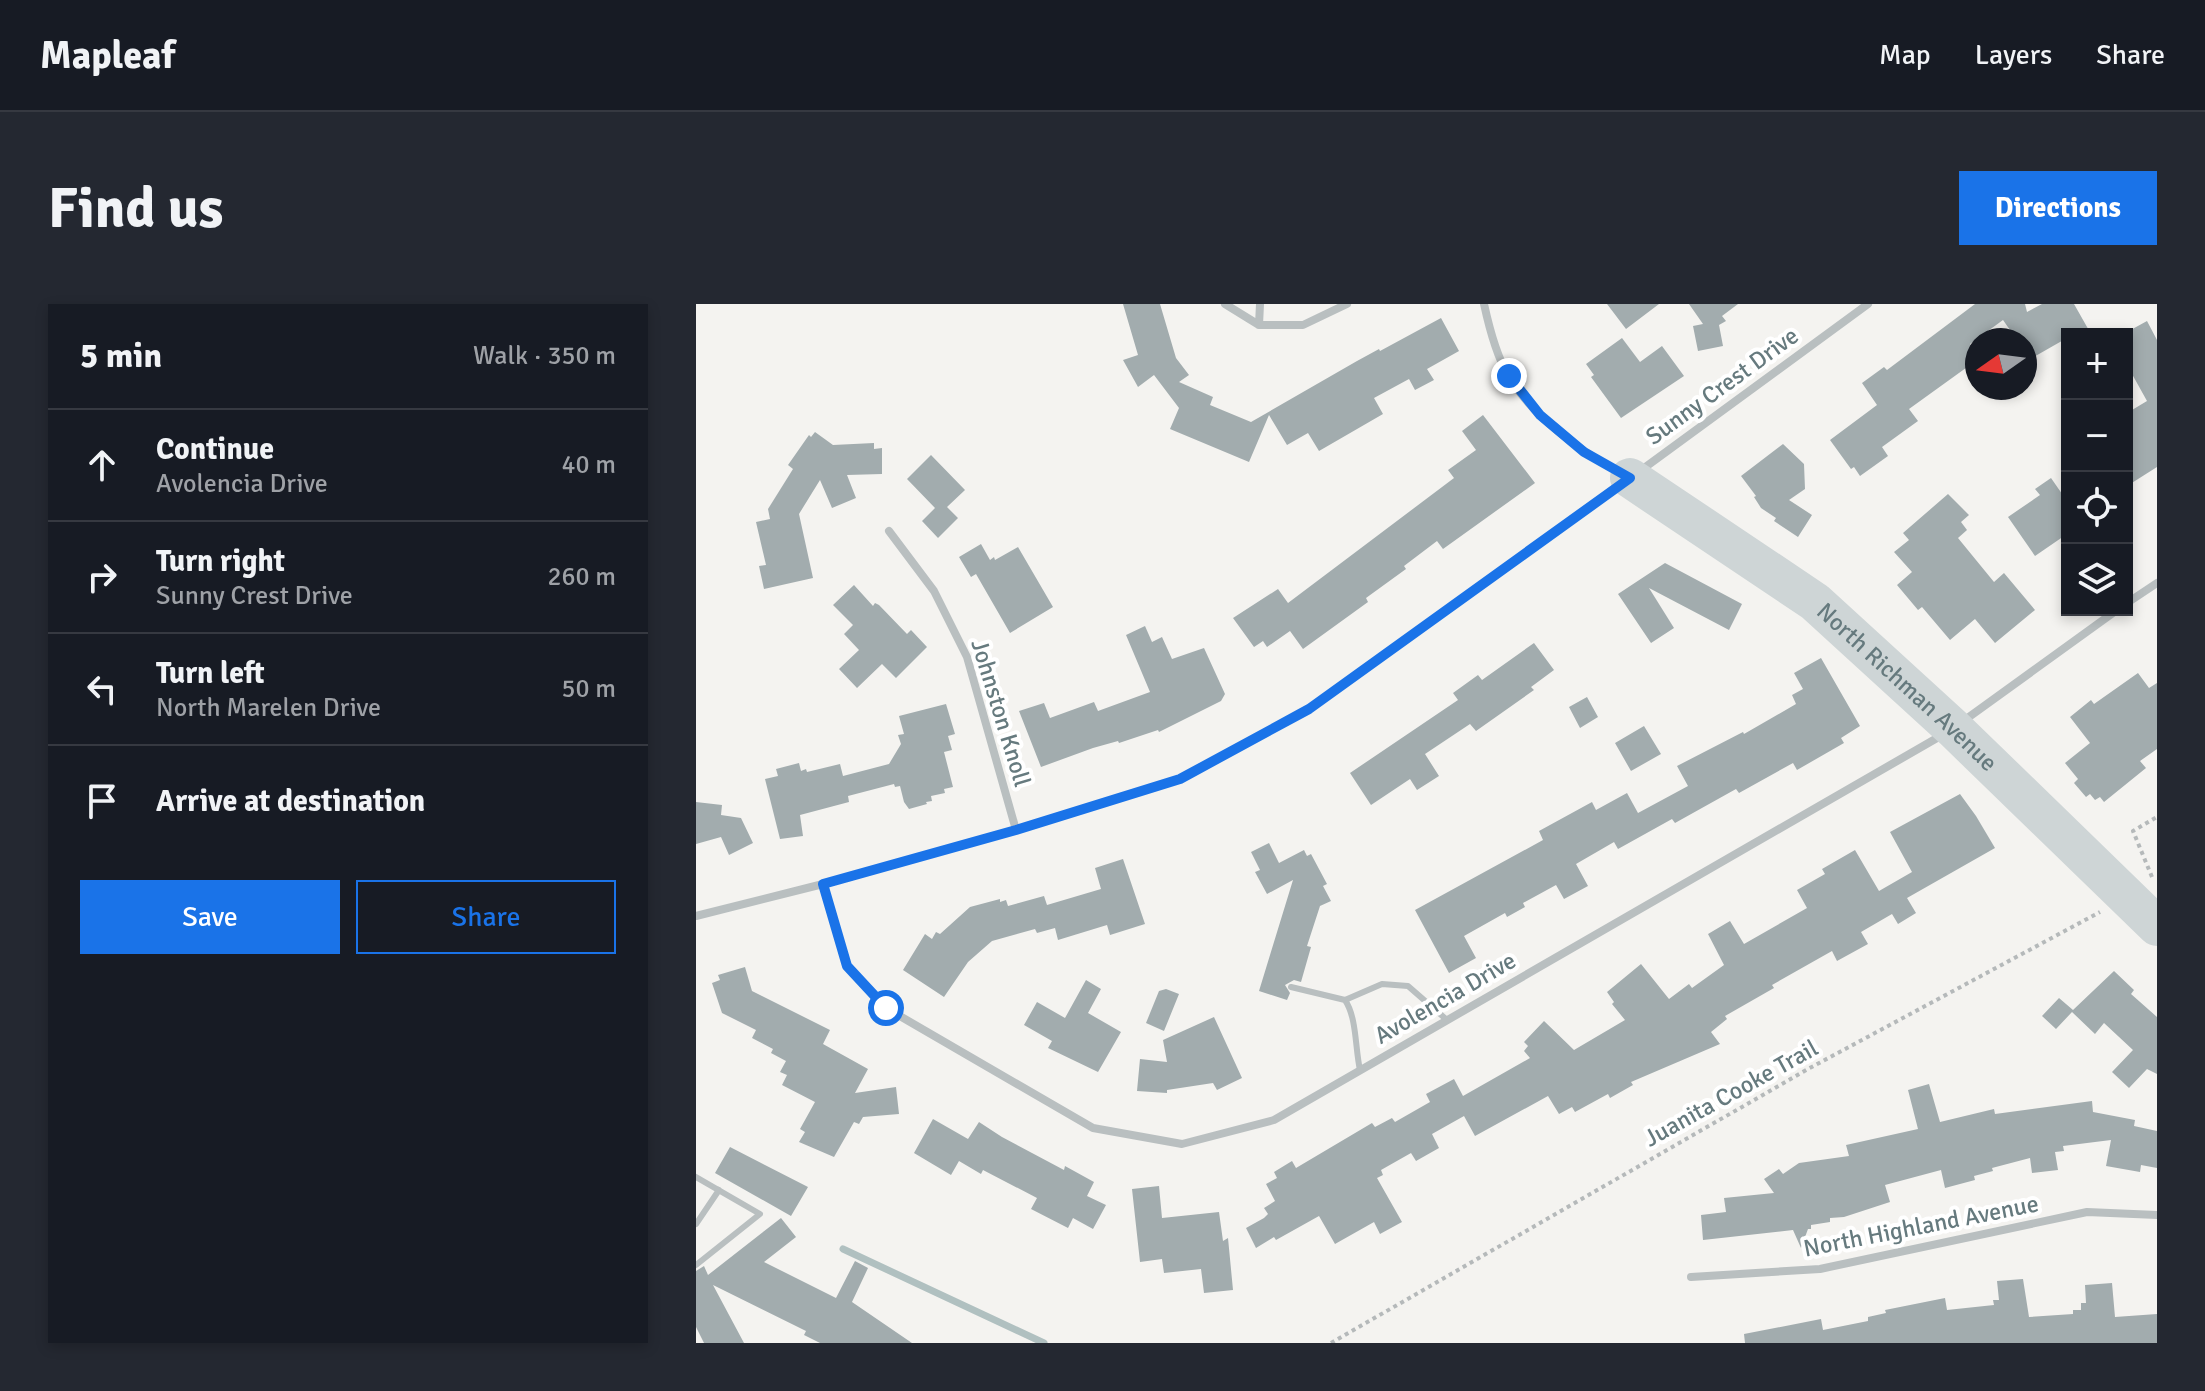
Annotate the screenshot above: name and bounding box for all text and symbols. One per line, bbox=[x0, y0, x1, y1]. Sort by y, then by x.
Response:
text: Mapleaf bbox=[40, 32, 175, 79]
text: Map bbox=[1879, 38, 1931, 72]
text: Layers bbox=[1975, 38, 2052, 72]
text: Share bbox=[2096, 38, 2165, 72]
button: Directions bbox=[1959, 171, 2157, 245]
text: Find us bbox=[48, 174, 223, 243]
street label: Sunny Crest Drive bbox=[1640, 321, 1804, 451]
north arrow bbox=[1965, 328, 2037, 400]
map controls bbox=[2061, 328, 2133, 616]
button: + bbox=[2061, 328, 2133, 400]
text: 5 min bbox=[80, 335, 162, 377]
text: Walk · 350 m bbox=[473, 340, 616, 372]
route end bbox=[1491, 358, 1527, 394]
button: − bbox=[2061, 400, 2133, 472]
text: Continue bbox=[156, 431, 274, 468]
icon: ahead bbox=[80, 443, 124, 487]
text: 40 m bbox=[561, 449, 616, 481]
text: Avolencia Drive bbox=[156, 468, 328, 500]
button: locate bbox=[2061, 472, 2133, 544]
text: Turn right bbox=[156, 543, 285, 580]
button: layers bbox=[2061, 544, 2133, 616]
icon: right bbox=[80, 555, 124, 599]
text: 260 m bbox=[547, 561, 616, 593]
text: Sunny Crest Drive bbox=[156, 580, 353, 612]
street label: North Richman Avenue bbox=[1811, 596, 2004, 778]
street label: Johnston Knoll bbox=[964, 636, 1038, 790]
text: Turn left bbox=[156, 655, 265, 692]
icon: left bbox=[80, 667, 124, 711]
text: 50 m bbox=[561, 673, 616, 705]
text: North Marelen Drive bbox=[156, 692, 381, 724]
icon: arrive bbox=[80, 779, 124, 823]
text: Arrive at destination bbox=[156, 783, 425, 820]
button: Save bbox=[80, 880, 340, 954]
button: Share bbox=[356, 880, 616, 954]
street label: Avolencia Drive bbox=[1369, 945, 1521, 1051]
route start bbox=[868, 990, 904, 1026]
street label: Juanita Cooke Trail bbox=[1639, 1033, 1823, 1153]
street label: North Highland Avenue bbox=[1801, 1189, 2041, 1263]

